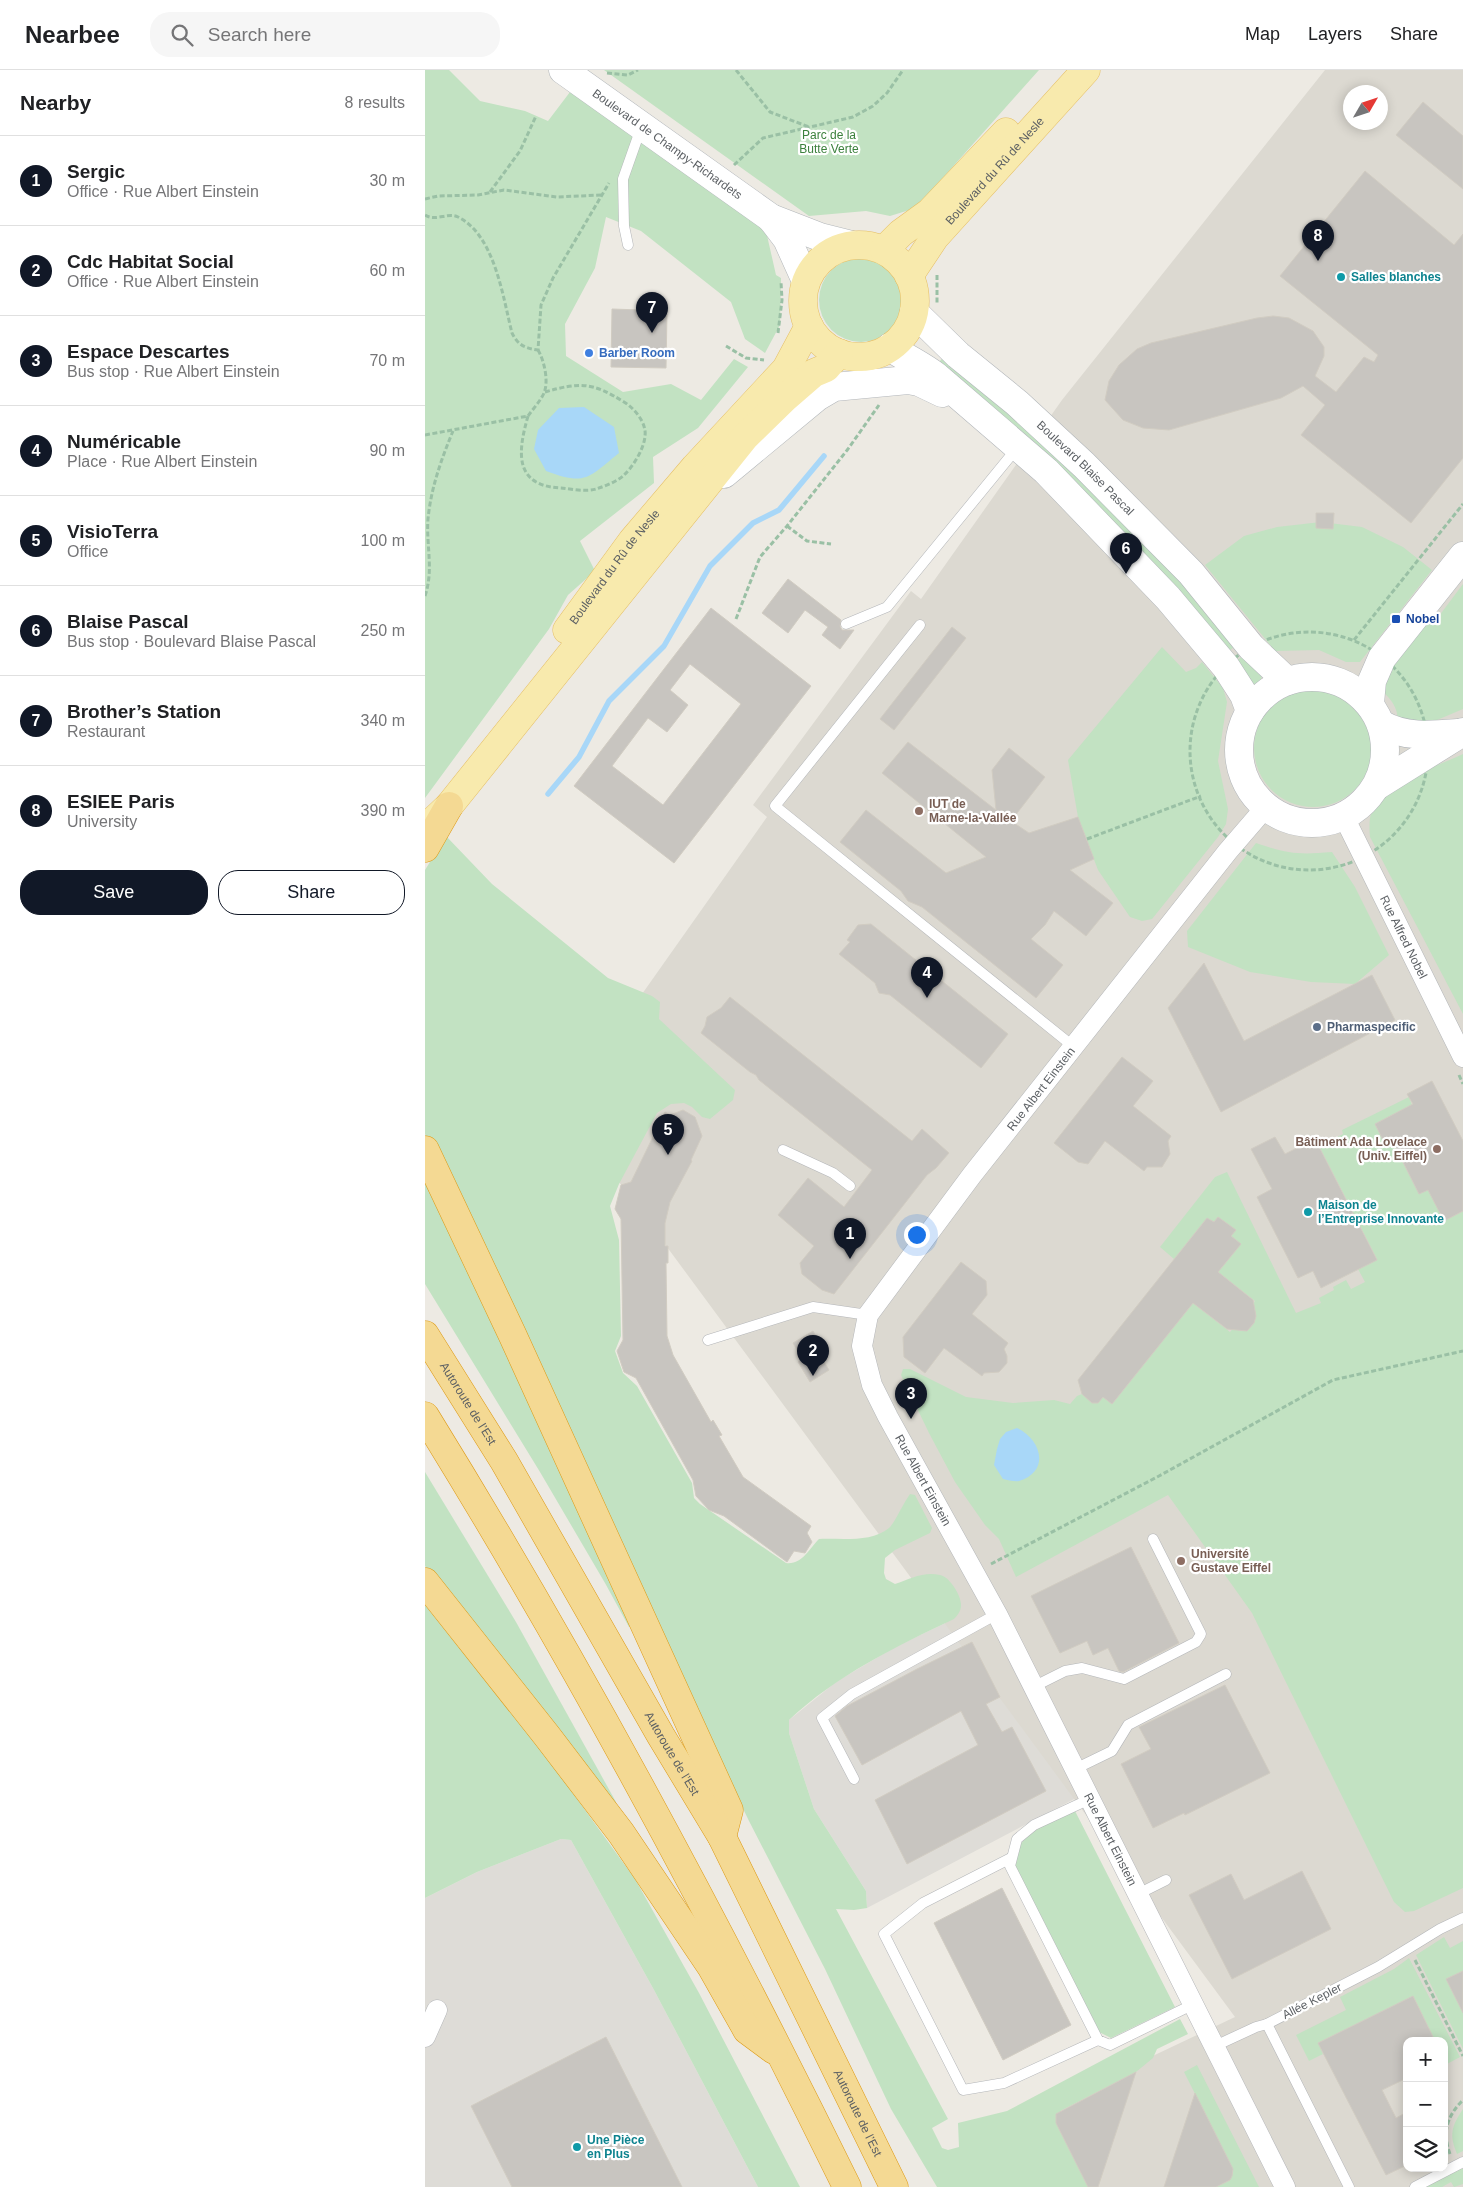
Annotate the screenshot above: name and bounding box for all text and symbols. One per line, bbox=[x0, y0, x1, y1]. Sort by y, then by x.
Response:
search box bbox=[150, 12, 500, 57]
text: Nearbee bbox=[25, 21, 120, 48]
icon: search bbox=[168, 21, 196, 49]
text: Search here bbox=[208, 24, 311, 45]
text: Map bbox=[1245, 24, 1280, 44]
text: Layers bbox=[1308, 24, 1362, 44]
text: Share bbox=[1390, 24, 1438, 44]
north arrow bbox=[1343, 85, 1388, 130]
street label: Boulevard de Champy-Richardets bbox=[590, 86, 745, 202]
text: Nearby bbox=[20, 91, 91, 114]
text: 8 results bbox=[345, 94, 405, 111]
street label: Boulevard du Rû de Nesle bbox=[943, 114, 1047, 228]
park label: Parc de la Butte Verte bbox=[799, 128, 859, 156]
text: Sergic bbox=[67, 161, 125, 182]
text: 1 bbox=[32, 172, 40, 189]
text: 30 m bbox=[369, 172, 405, 189]
text: Office · Rue Albert Einstein bbox=[67, 183, 259, 200]
pin: 8 bbox=[1302, 220, 1334, 261]
text: Cdc Habitat Social bbox=[67, 251, 234, 272]
text: 2 bbox=[32, 262, 40, 279]
text: 60 m bbox=[369, 262, 405, 279]
place label: Salles blanches bbox=[1351, 270, 1441, 284]
marker: Salles blanches bbox=[1335, 271, 1347, 283]
text: Office · Rue Albert Einstein bbox=[67, 273, 259, 290]
pin: 7 bbox=[636, 292, 668, 333]
text: Espace Descartes bbox=[67, 341, 230, 362]
place label: Barber Room bbox=[599, 346, 675, 360]
marker: Barber Room bbox=[583, 347, 595, 359]
text: 3 bbox=[32, 352, 40, 369]
text: 70 m bbox=[369, 352, 405, 369]
text: Bus stop · Rue Albert Einstein bbox=[67, 363, 280, 380]
street label: Boulevard Blaise Pascal bbox=[1034, 418, 1137, 518]
text: Numéricable bbox=[67, 431, 181, 452]
text: 4 bbox=[32, 442, 40, 459]
text: 90 m bbox=[369, 442, 405, 459]
text: Place · Rue Albert Einstein bbox=[67, 453, 257, 470]
street label: Boulevard du Rû de Nesle bbox=[567, 507, 663, 627]
text: VisioTerra bbox=[67, 521, 158, 542]
text: 5 bbox=[32, 532, 40, 549]
text: 100 m bbox=[361, 532, 405, 549]
pin: 6 bbox=[1110, 533, 1142, 574]
text: Office bbox=[67, 543, 109, 560]
text: Blaise Pascal bbox=[67, 611, 188, 632]
place label: Nobel bbox=[1406, 612, 1439, 626]
marker: Nobel bbox=[1390, 613, 1402, 625]
text: 6 bbox=[32, 622, 40, 639]
text: 250 m bbox=[361, 622, 405, 639]
text: Bus stop · Boulevard Blaise Pascal bbox=[67, 633, 316, 650]
text: Brother’s Station bbox=[67, 701, 221, 722]
text: 7 bbox=[32, 712, 40, 729]
text: 340 m bbox=[361, 712, 405, 729]
text: Restaurant bbox=[67, 723, 145, 740]
text: ESIEE Paris bbox=[67, 791, 175, 812]
place label: IUT de Marne-la-Vallée bbox=[929, 797, 1017, 825]
text: 8 bbox=[32, 802, 40, 819]
text: 390 m bbox=[361, 802, 405, 819]
marker: IUT de Marne-la-Vallée bbox=[913, 805, 925, 817]
text: University bbox=[67, 813, 137, 830]
button: Save bbox=[20, 870, 208, 915]
button: Share bbox=[218, 870, 405, 915]
street label: Rue Alfred Nobel bbox=[1377, 893, 1430, 981]
pin: 4 bbox=[911, 957, 943, 998]
place label: Pharmaspecific bbox=[1327, 1020, 1416, 1034]
marker: Pharmaspecific bbox=[1311, 1021, 1323, 1033]
street label: Rue Albert Einstein bbox=[1004, 1044, 1078, 1134]
pin: 5 bbox=[652, 1114, 684, 1155]
place label: Bâtiment Ada Lovelace (Univ. Eiffel) bbox=[1295, 1135, 1427, 1163]
marker: Bâtiment Ada Lovelace (Univ. Eiffel) bbox=[1431, 1143, 1443, 1155]
place label: Maison de l’Entreprise Innovante bbox=[1318, 1198, 1444, 1226]
marker: Maison de l’Entreprise Innovante bbox=[1302, 1206, 1314, 1218]
pin: 1 bbox=[834, 1218, 866, 1259]
your location bbox=[904, 1222, 930, 1248]
pin: 2 bbox=[797, 1335, 829, 1376]
street label: Autoroute de l’Est bbox=[437, 1360, 500, 1448]
pin: 3 bbox=[895, 1378, 927, 1419]
street label: Rue Albert Einstein bbox=[892, 1432, 954, 1528]
place label: Université Gustave Eiffel bbox=[1191, 1547, 1271, 1575]
marker: Université Gustave Eiffel bbox=[1175, 1555, 1187, 1567]
street label: Autoroute de l’Est bbox=[642, 1709, 703, 1798]
street label: Rue Albert Einstein bbox=[1081, 1791, 1139, 1888]
street label: Allée Kepler bbox=[1280, 1980, 1344, 2022]
map controls bbox=[1403, 2037, 1448, 2172]
button: + bbox=[1403, 2037, 1448, 2082]
street label: Autoroute de l’Est bbox=[830, 2067, 885, 2159]
button: − bbox=[1403, 2082, 1448, 2127]
button: layers bbox=[1403, 2127, 1448, 2172]
place label: Une Pièce en Plus bbox=[587, 2133, 645, 2161]
marker: Une Pièce en Plus bbox=[571, 2141, 583, 2153]

